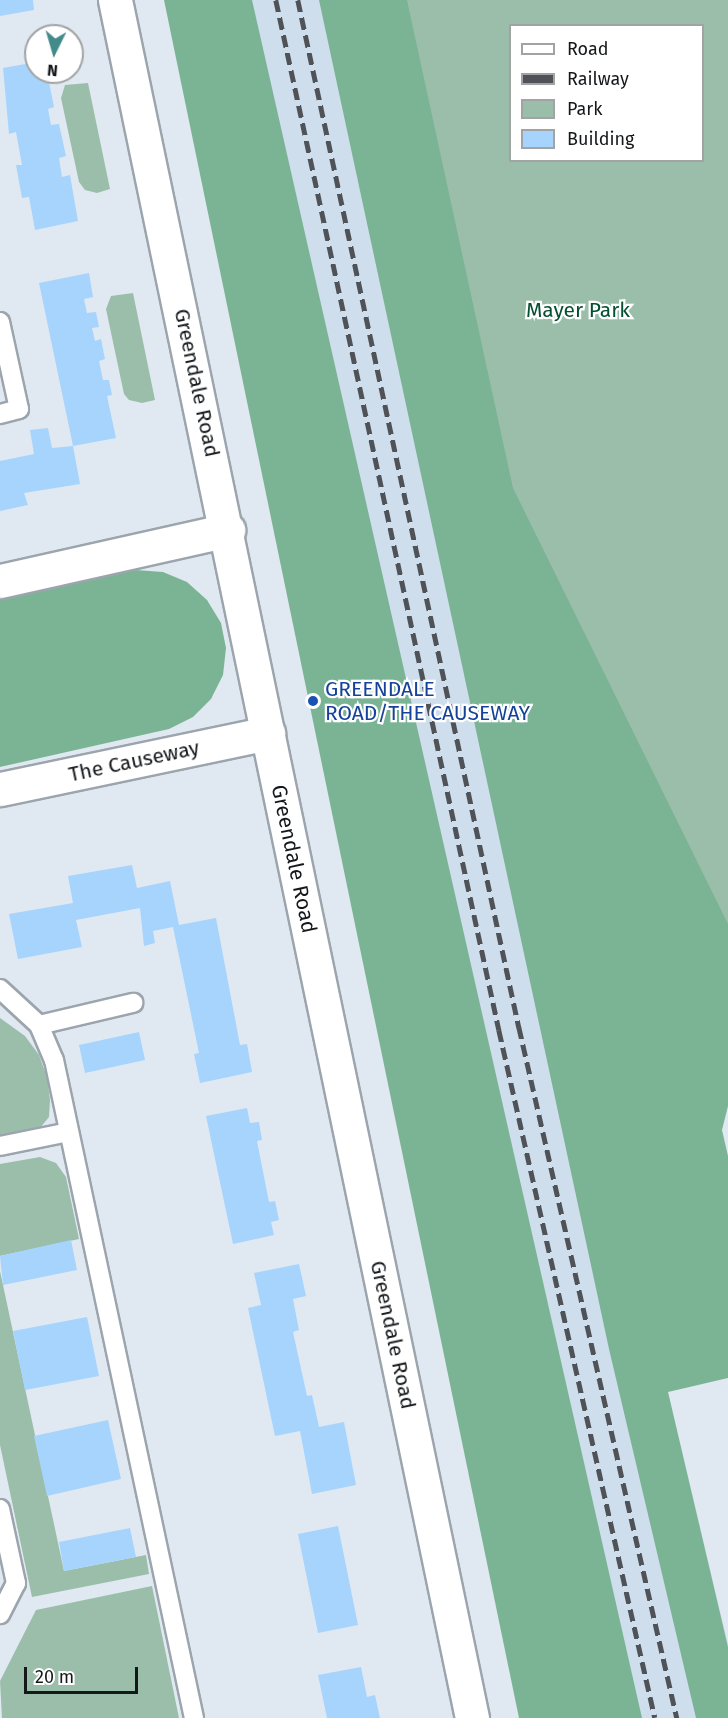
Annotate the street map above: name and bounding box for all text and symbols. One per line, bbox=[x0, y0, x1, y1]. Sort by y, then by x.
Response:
north arrow bbox=[24, 24, 84, 84]
legend bbox=[509, 24, 704, 162]
text: Road bbox=[567, 38, 609, 60]
text: N bbox=[46, 61, 59, 80]
text: Railway bbox=[567, 68, 629, 90]
text: Park bbox=[567, 98, 602, 120]
text: Building bbox=[567, 128, 634, 150]
park label: Mayer Park bbox=[526, 297, 630, 323]
street label: Greendale Road bbox=[169, 306, 225, 460]
place label: GREENDALE ROAD/THE CAUSEWAY bbox=[325, 676, 530, 726]
marker: GREENDALE ROAD/THE CAUSEWAY bbox=[306, 694, 320, 708]
street label: The Causeway bbox=[66, 735, 202, 787]
street label: Greendale Road bbox=[266, 782, 322, 936]
street label: Greendale Road bbox=[365, 1258, 421, 1412]
scale bar bbox=[27, 1655, 141, 1693]
text: 20 m bbox=[35, 1666, 74, 1688]

